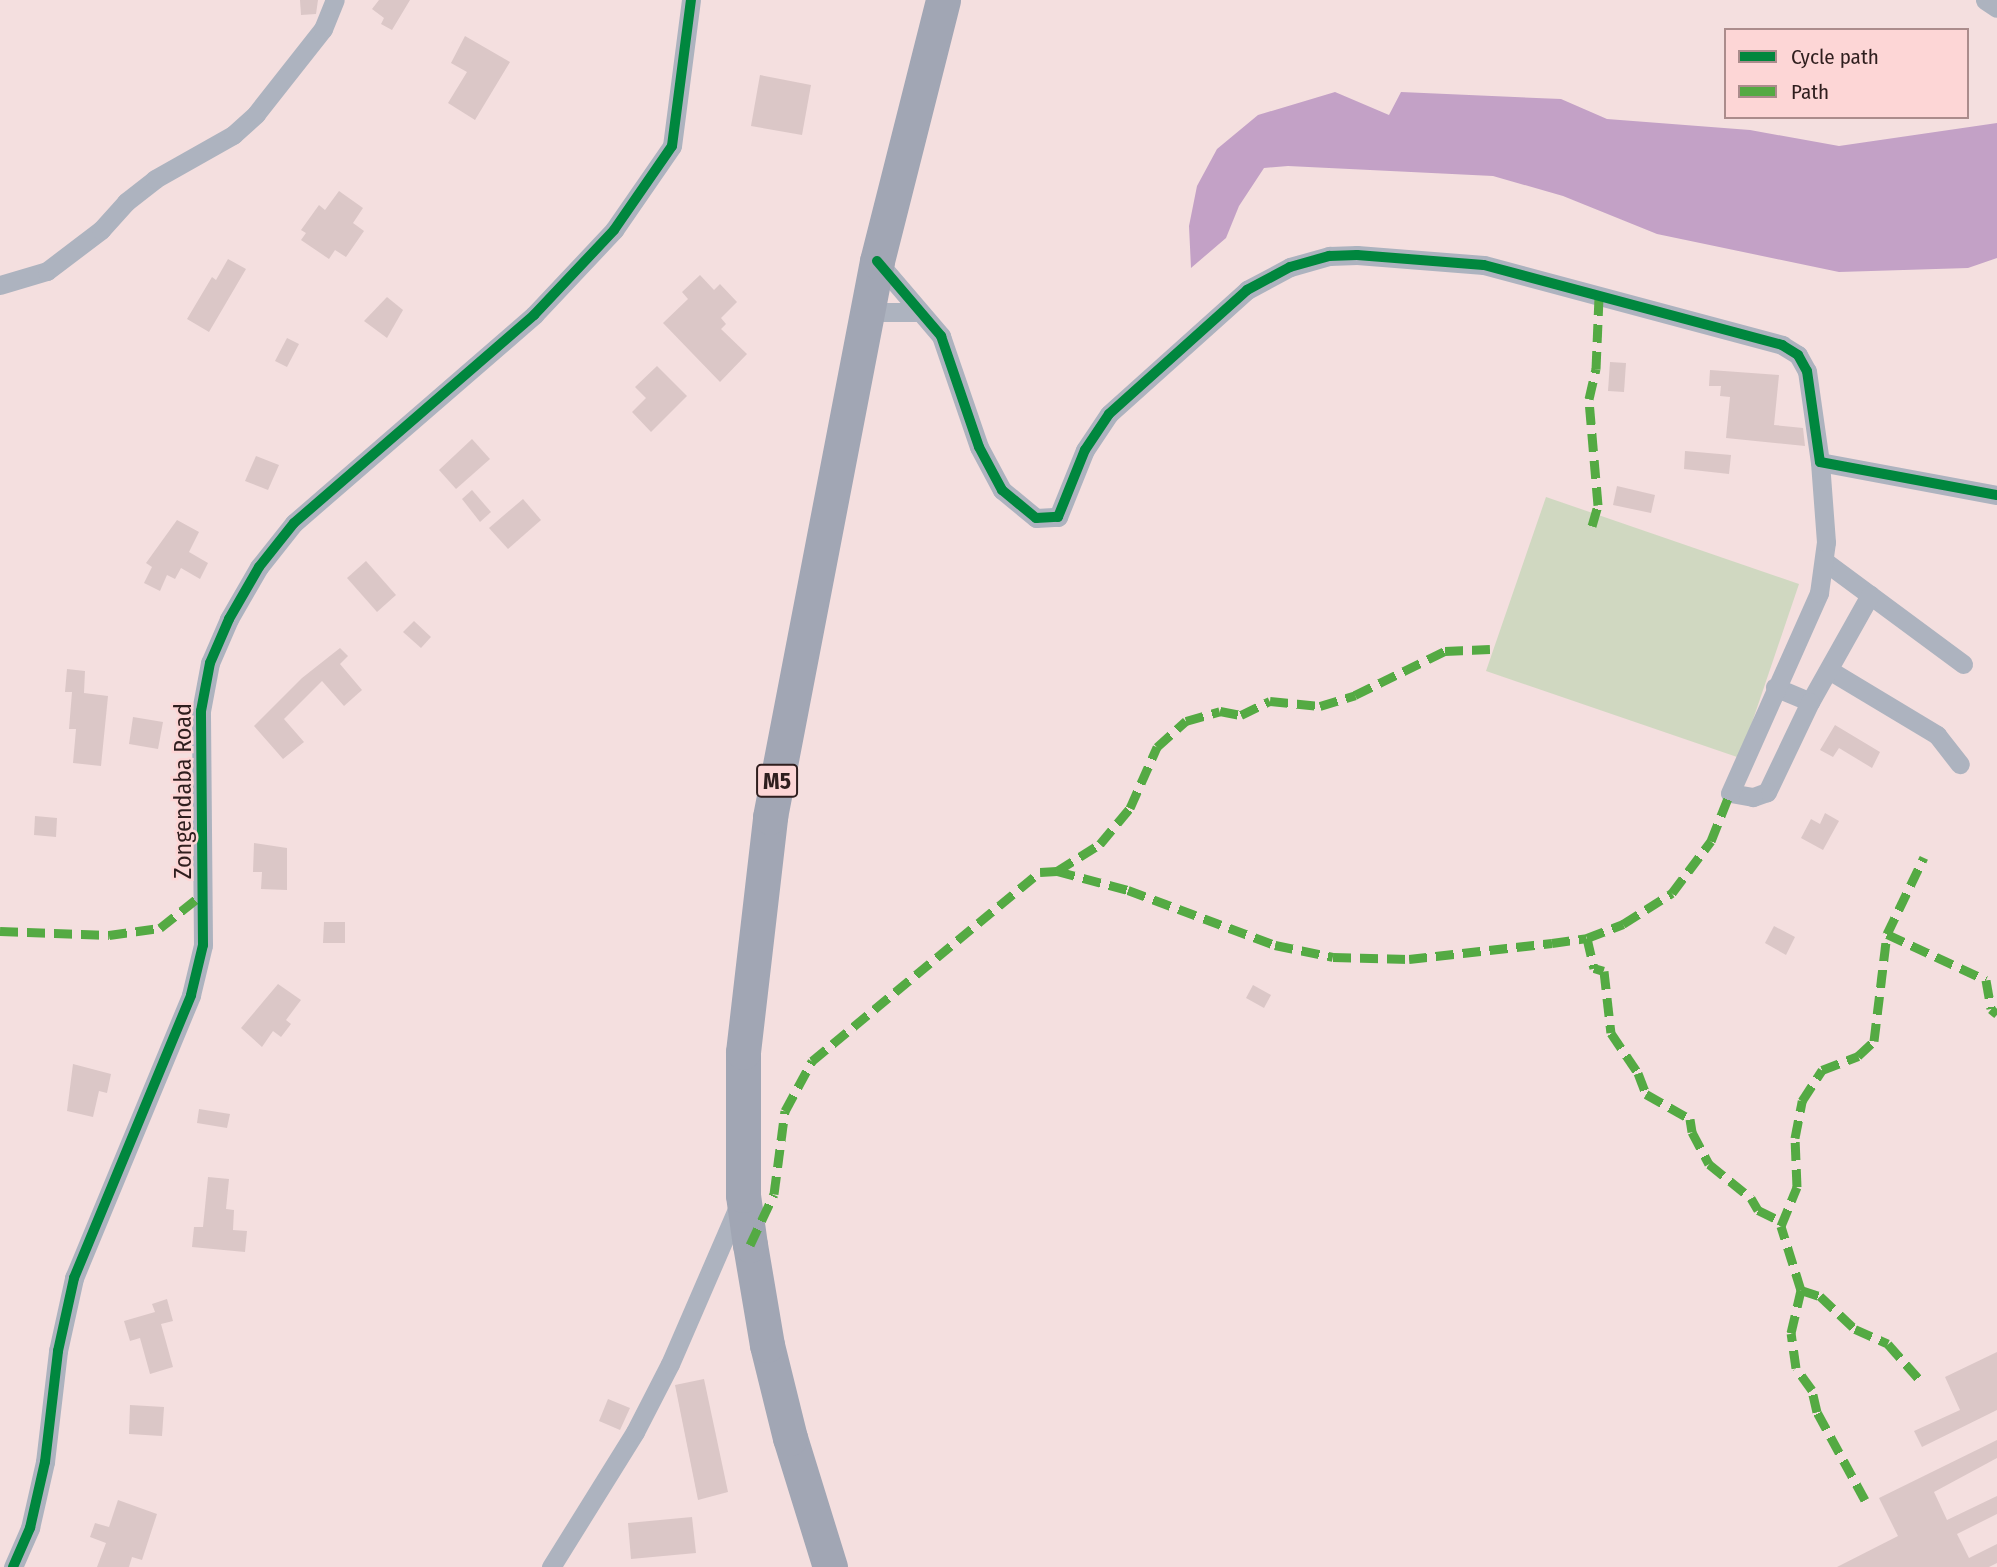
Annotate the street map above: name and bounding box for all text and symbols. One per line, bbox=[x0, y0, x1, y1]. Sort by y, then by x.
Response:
legend bbox=[1724, 28, 1969, 119]
text: Cycle path bbox=[1791, 44, 1879, 70]
text: Path bbox=[1791, 79, 1829, 105]
street label: Zongendaba Road bbox=[170, 703, 198, 879]
road number: M5 bbox=[756, 762, 798, 800]

